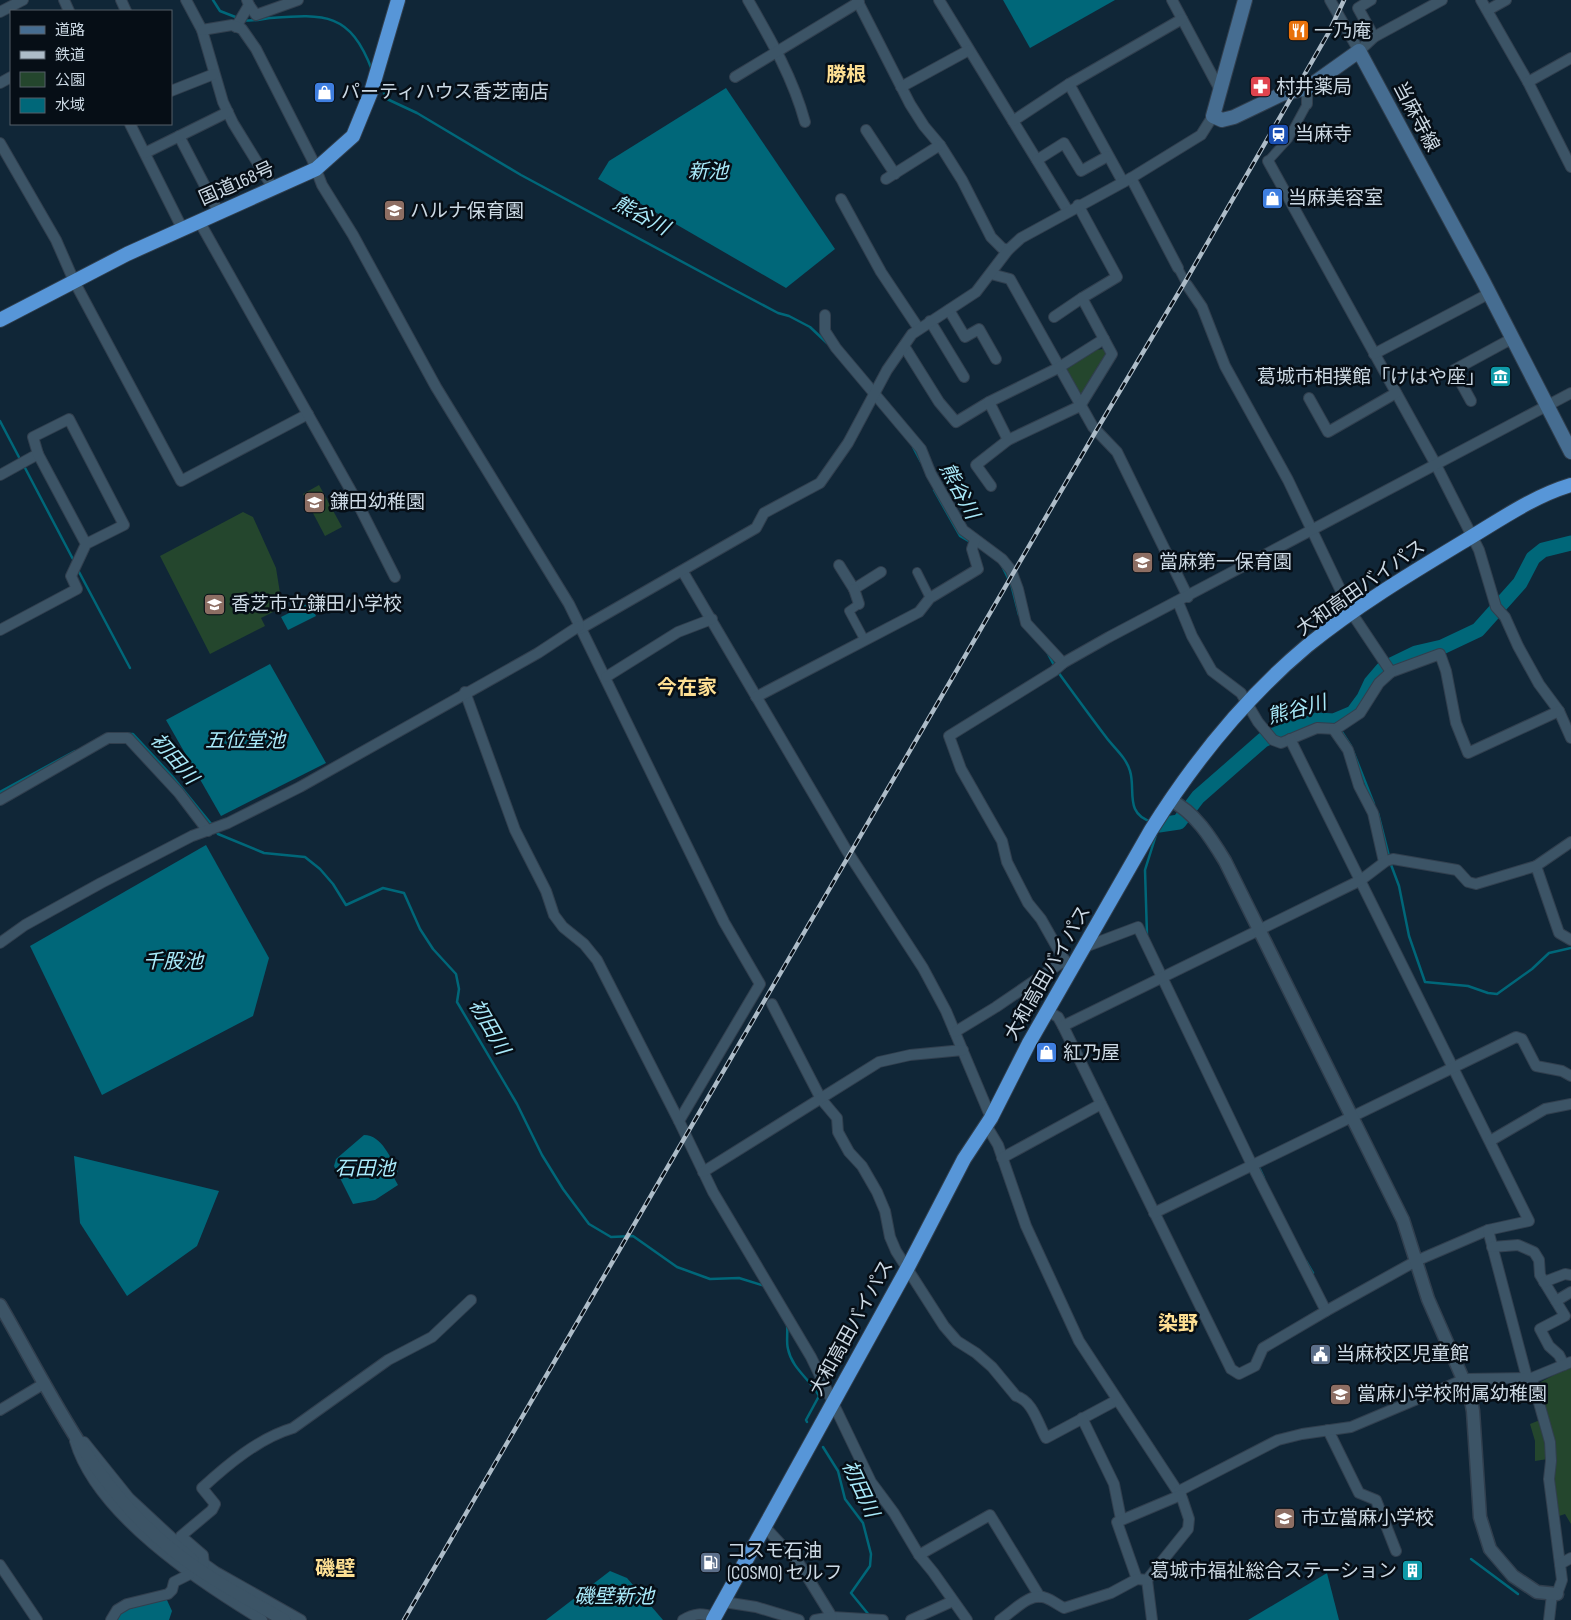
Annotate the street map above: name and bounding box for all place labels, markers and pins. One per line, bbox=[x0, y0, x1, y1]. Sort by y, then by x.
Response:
restaurant icon: 一乃庵 bbox=[1286, 19, 1310, 43]
place label: 一乃庵 bbox=[1314, 20, 1371, 43]
pharmacy icon: 村井薬局 bbox=[1248, 75, 1272, 99]
place label: 村井薬局 bbox=[1276, 76, 1352, 99]
shop icon: パーティハウス香芝南店 bbox=[313, 80, 337, 104]
place label: パーティハウス香芝南店 bbox=[341, 81, 549, 104]
station icon: 当麻寺 bbox=[1267, 122, 1291, 146]
place label: 当麻寺 bbox=[1295, 123, 1352, 146]
shop icon: 当麻美容室 bbox=[1260, 186, 1284, 210]
place label: 当麻美容室 bbox=[1288, 187, 1383, 210]
school or university icon: ハルナ保育園 bbox=[382, 199, 406, 223]
place label: ハルナ保育園 bbox=[410, 200, 524, 223]
museum icon: 葛城市相撲館「けはや座」 bbox=[1489, 365, 1513, 389]
place label: 葛城市相撲館「けはや座」 bbox=[1257, 366, 1485, 389]
school or university icon: 鎌田幼稚園 bbox=[302, 490, 326, 514]
place label: 鎌田幼稚園 bbox=[330, 491, 425, 514]
school or university icon: 當麻第一保育園 bbox=[1131, 550, 1155, 574]
place label: 當麻第一保育園 bbox=[1159, 551, 1292, 574]
school or university icon: 香芝市立鎌田小学校 bbox=[203, 592, 227, 616]
place label: 香芝市立鎌田小学校 bbox=[231, 593, 402, 616]
shop icon: 紅乃屋 bbox=[1035, 1041, 1059, 1065]
place label: 紅乃屋 bbox=[1063, 1042, 1120, 1065]
public building icon: 当麻校区児童館 bbox=[1308, 1342, 1332, 1366]
place label: 当麻校区児童館 bbox=[1336, 1343, 1469, 1366]
school or university icon: 當麻小学校附属幼稚園 bbox=[1329, 1382, 1353, 1406]
place label: 當麻小学校附属幼稚園 bbox=[1357, 1383, 1547, 1406]
school or university icon: 市立當麻小学校 bbox=[1273, 1506, 1297, 1530]
place label: 市立當麻小学校 bbox=[1301, 1507, 1434, 1530]
place label: コスモ石油 (COSMO) セルフ bbox=[727, 1540, 842, 1585]
fuel station icon: コスモ石油 (COSMO) セルフ bbox=[699, 1550, 723, 1574]
building icon: 葛城市福祉総合ステーション bbox=[1401, 1559, 1425, 1583]
place label: 葛城市福祉総合ステーション bbox=[1150, 1560, 1397, 1583]

